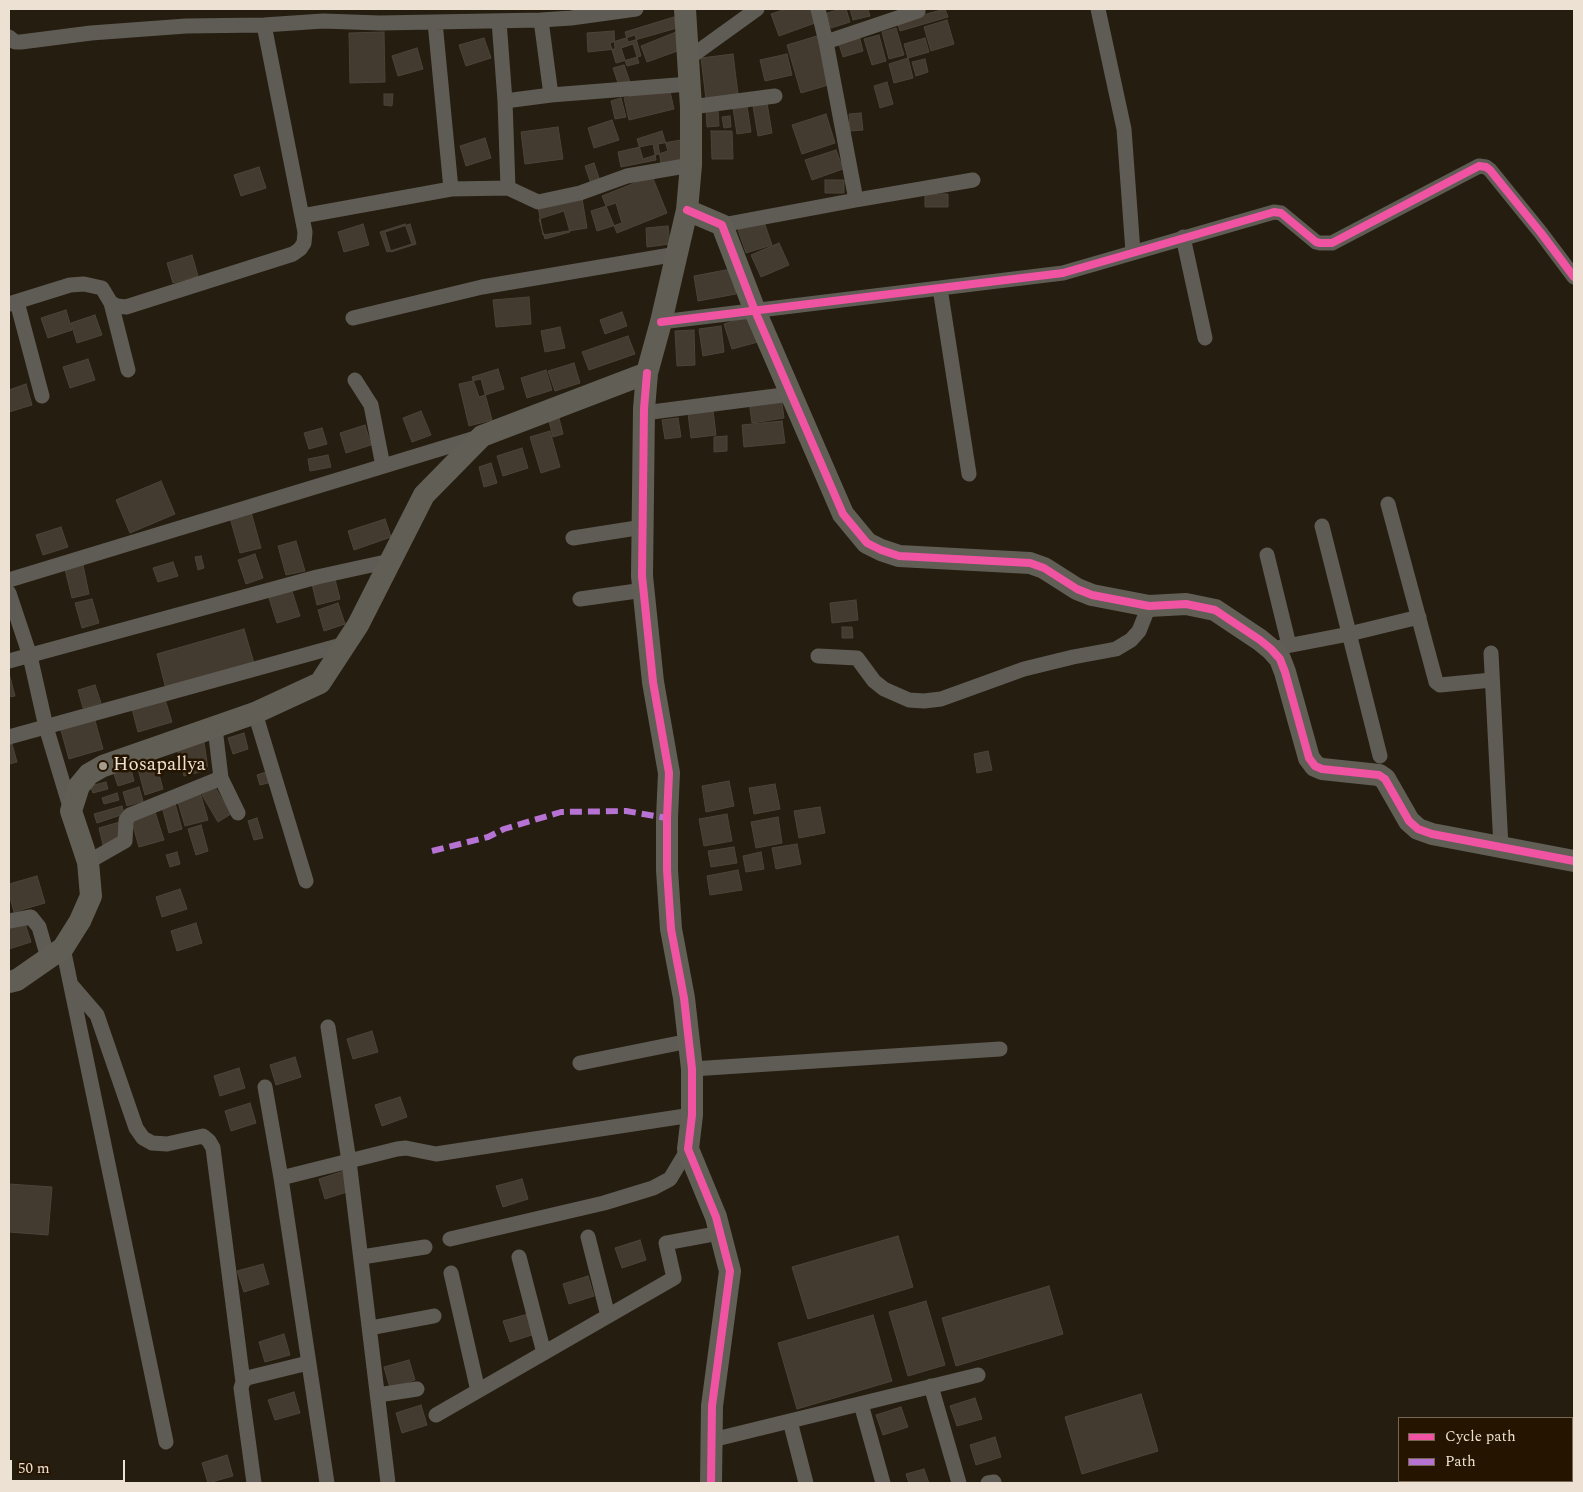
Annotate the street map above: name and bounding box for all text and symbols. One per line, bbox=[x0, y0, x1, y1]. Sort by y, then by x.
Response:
place label: Hosapallya bbox=[113, 755, 206, 777]
marker: Hosapallya bbox=[97, 760, 109, 772]
legend bbox=[1398, 1417, 1573, 1482]
text: Cycle path bbox=[1445, 1425, 1516, 1448]
scale bar bbox=[12, 1450, 128, 1482]
text: Path bbox=[1445, 1450, 1476, 1473]
text: 50 m bbox=[18, 1457, 50, 1480]

